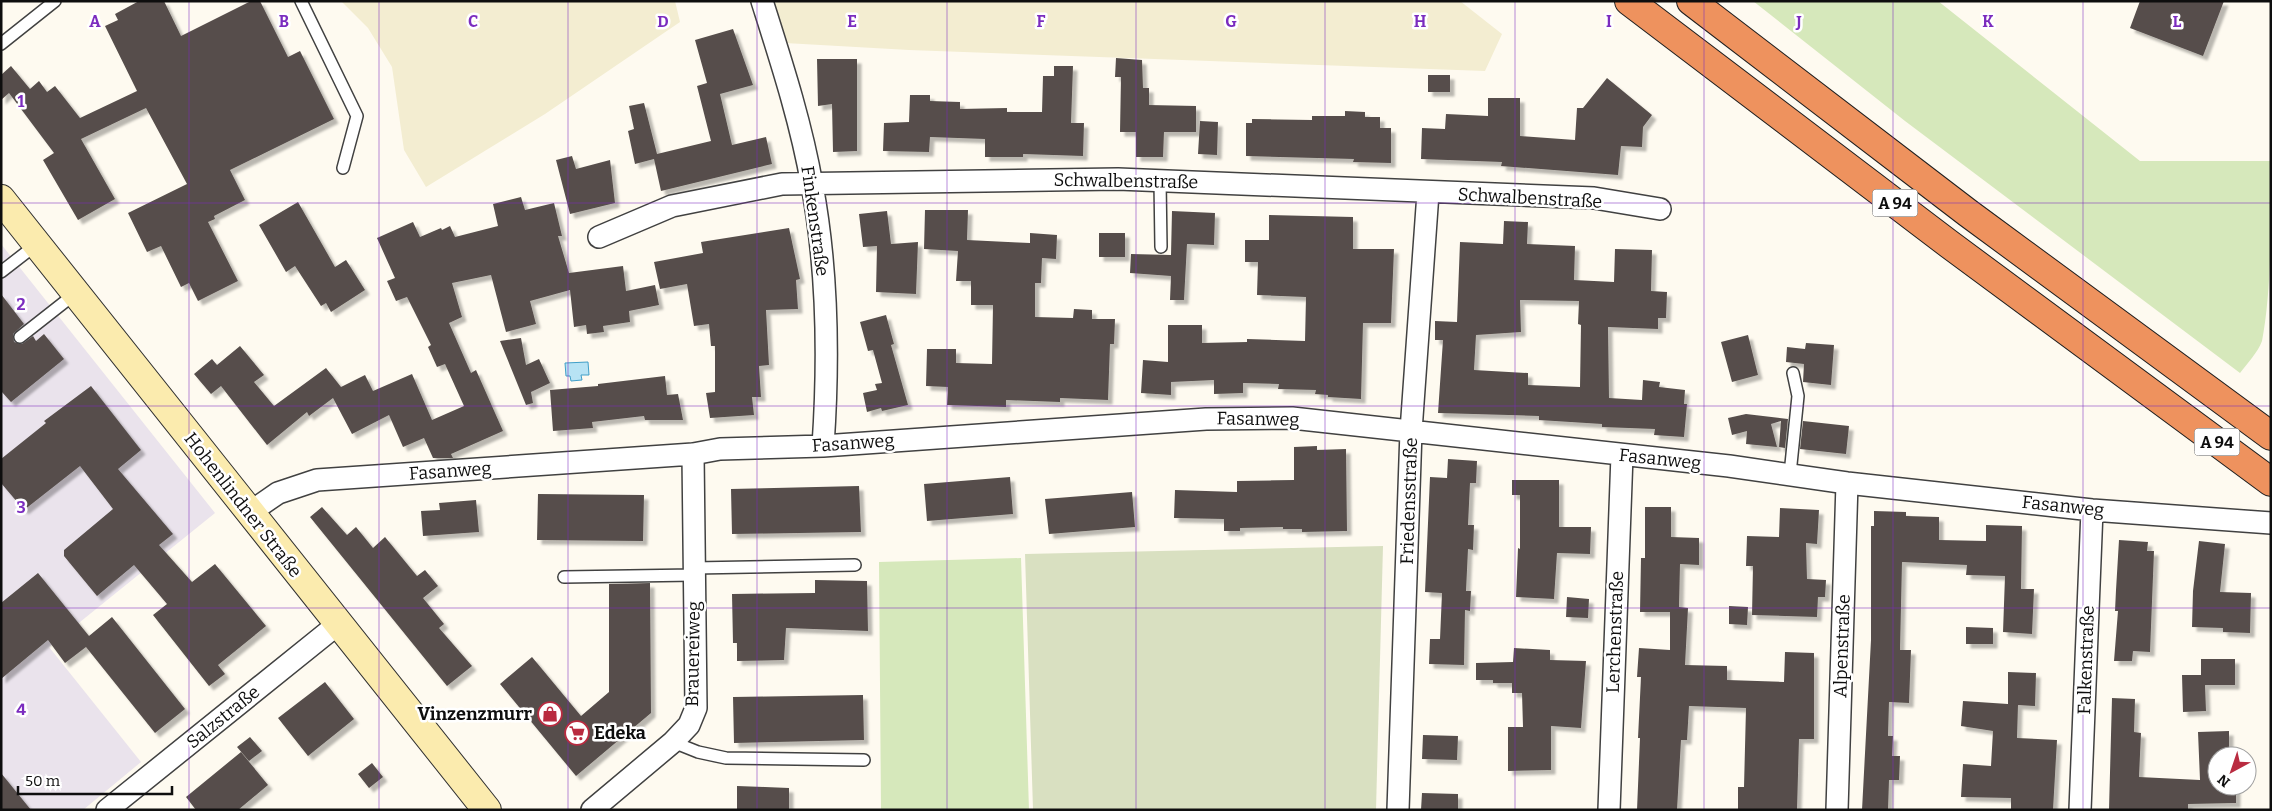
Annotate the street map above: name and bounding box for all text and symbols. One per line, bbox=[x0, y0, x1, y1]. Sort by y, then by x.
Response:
text: A bbox=[89, 12, 101, 31]
text: B bbox=[279, 12, 289, 31]
text: C bbox=[468, 12, 478, 31]
text: D bbox=[657, 12, 669, 31]
text: E bbox=[847, 12, 857, 31]
text: F bbox=[1037, 12, 1046, 31]
text: G bbox=[1225, 12, 1237, 31]
text: H bbox=[1414, 12, 1427, 31]
text: I bbox=[1606, 12, 1612, 31]
text: J bbox=[1795, 12, 1802, 31]
text: K bbox=[1982, 12, 1994, 31]
text: L bbox=[2173, 12, 2182, 31]
text: 1 bbox=[18, 92, 25, 111]
street label: Finkenstraße bbox=[796, 164, 834, 278]
street label: Schwalbenstraße bbox=[1053, 169, 1199, 193]
street label: Schwalbenstraße bbox=[1457, 183, 1603, 213]
road number: A 94 bbox=[1872, 190, 1918, 217]
text: 2 bbox=[16, 295, 26, 314]
street label: Fasanweg bbox=[1216, 407, 1300, 431]
street label: Hohenlindner Straße bbox=[180, 428, 306, 582]
road number: A 94 bbox=[2194, 428, 2240, 456]
street label: Fasanweg bbox=[811, 429, 895, 457]
street label: Friedensstraße bbox=[1396, 437, 1422, 565]
street label: Fasanweg bbox=[1618, 444, 1702, 474]
street label: Fasanweg bbox=[408, 457, 492, 485]
street label: Fasanweg bbox=[2021, 491, 2105, 521]
text: 3 bbox=[16, 498, 26, 517]
street label: Lerchenstraße bbox=[1602, 571, 1628, 693]
street label: Alpenstraße bbox=[1829, 594, 1855, 698]
street label: Brauereiweg bbox=[681, 601, 705, 707]
street label: Falkenstraße bbox=[2073, 605, 2099, 715]
street label: Salzstraße bbox=[182, 681, 264, 753]
text: 4 bbox=[16, 700, 26, 719]
shop icon: Vinzenzmurr bbox=[537, 701, 563, 727]
place label: Vinzenzmurr bbox=[418, 703, 533, 725]
supermarket icon: Edeka bbox=[564, 720, 590, 746]
place label: Edeka bbox=[594, 722, 646, 744]
north arrow bbox=[2207, 746, 2257, 796]
scale bar bbox=[18, 764, 171, 796]
text: N bbox=[2214, 770, 2234, 791]
text: 50 m bbox=[25, 772, 61, 790]

